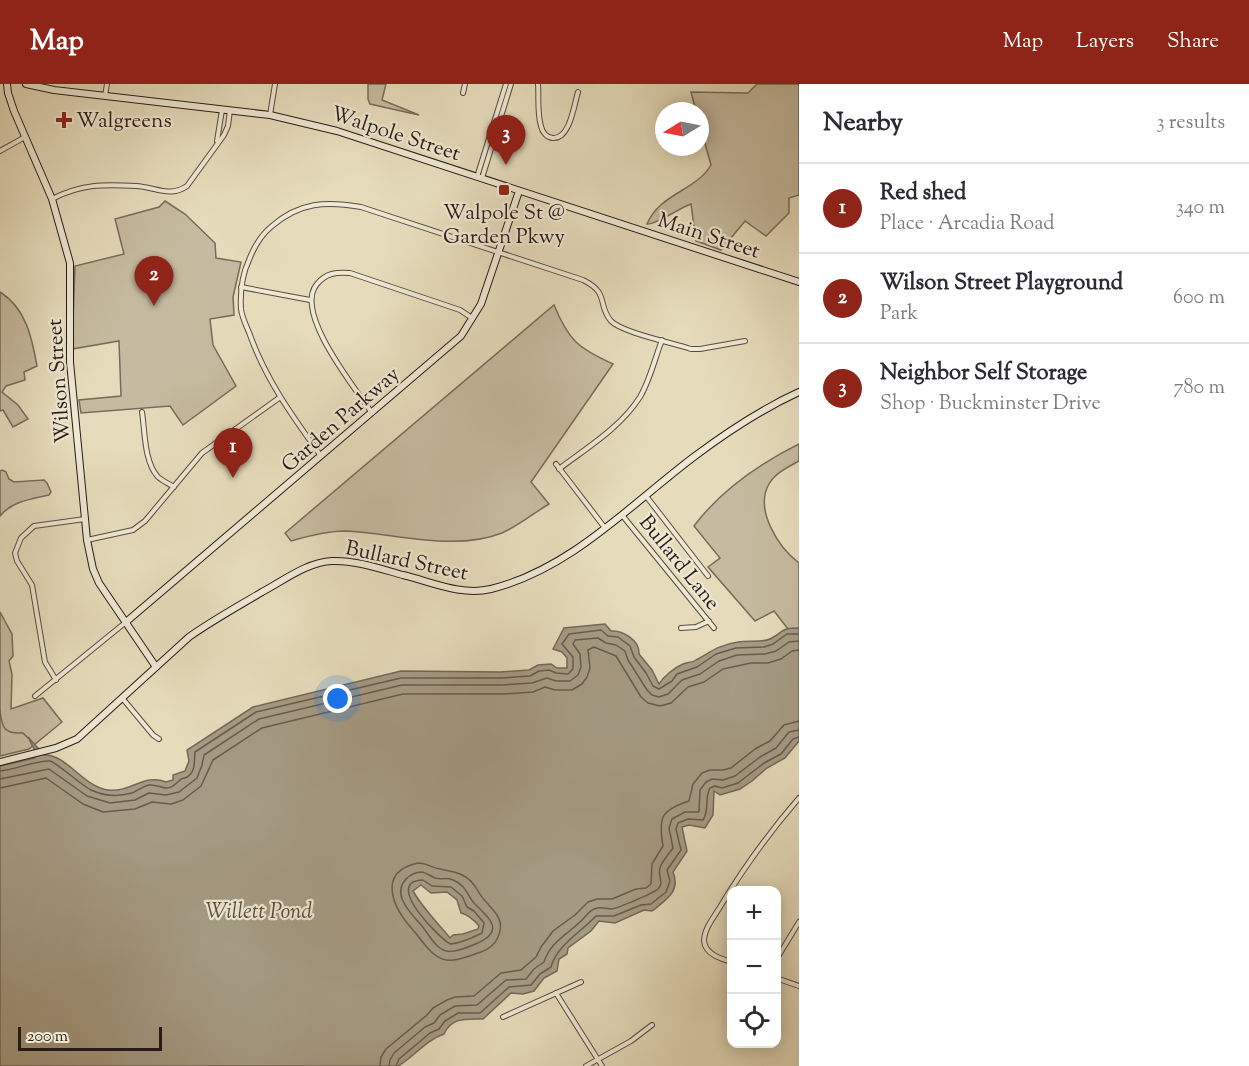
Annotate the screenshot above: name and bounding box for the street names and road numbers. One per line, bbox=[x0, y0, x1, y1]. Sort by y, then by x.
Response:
street label: Walpole Street bbox=[327, 100, 464, 170]
street label: Main Street bbox=[653, 206, 763, 268]
street label: Wilson Street bbox=[41, 318, 79, 444]
street label: Garden Parkway bbox=[276, 360, 407, 480]
street label: Bullard Lane bbox=[631, 509, 726, 617]
street label: Bullard Street bbox=[342, 534, 471, 590]

